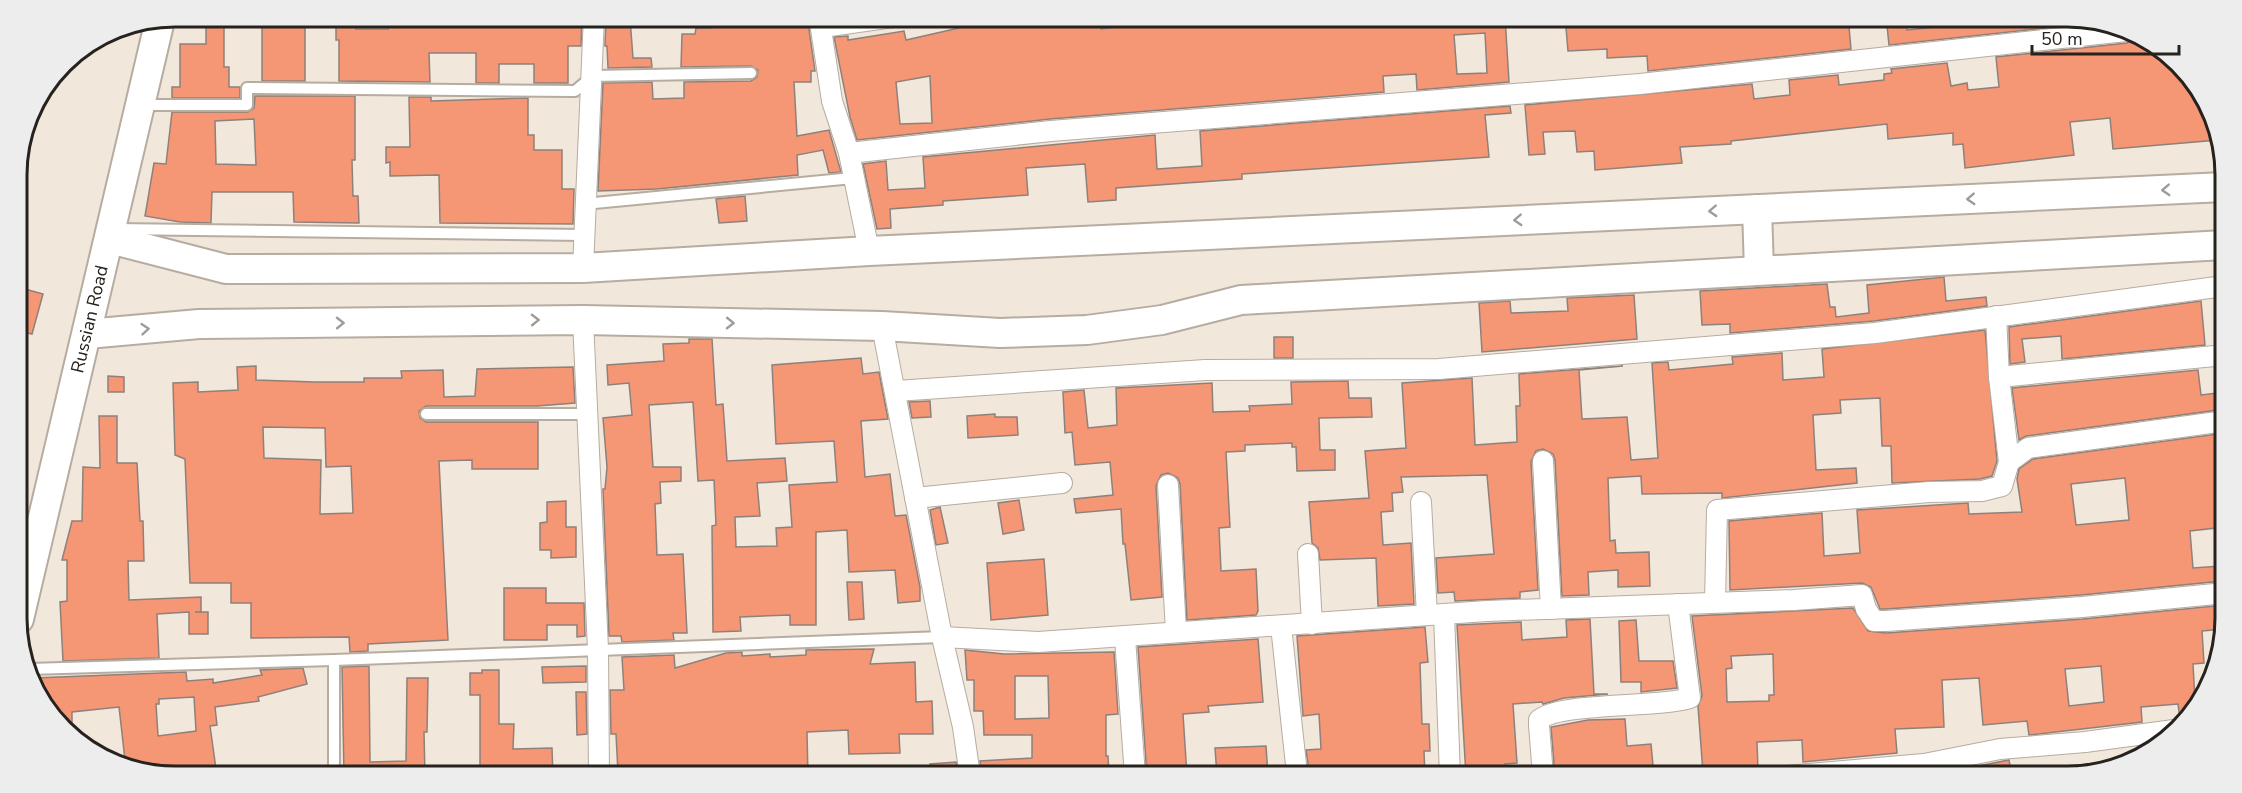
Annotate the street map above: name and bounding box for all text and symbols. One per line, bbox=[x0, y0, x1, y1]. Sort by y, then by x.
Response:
scale bar bbox=[2032, 18, 2179, 56]
text: 50 m bbox=[2041, 27, 2083, 51]
one-way arrow bbox=[2161, 184, 2170, 197]
one-way arrow bbox=[1966, 193, 1975, 206]
one-way arrow bbox=[1709, 205, 1718, 218]
one-way arrow bbox=[1514, 214, 1523, 227]
street label: Russian Road bbox=[65, 263, 114, 375]
one-way arrow bbox=[531, 314, 540, 327]
one-way arrow bbox=[726, 316, 735, 329]
one-way arrow bbox=[336, 317, 345, 329]
one-way arrow bbox=[141, 323, 150, 336]

